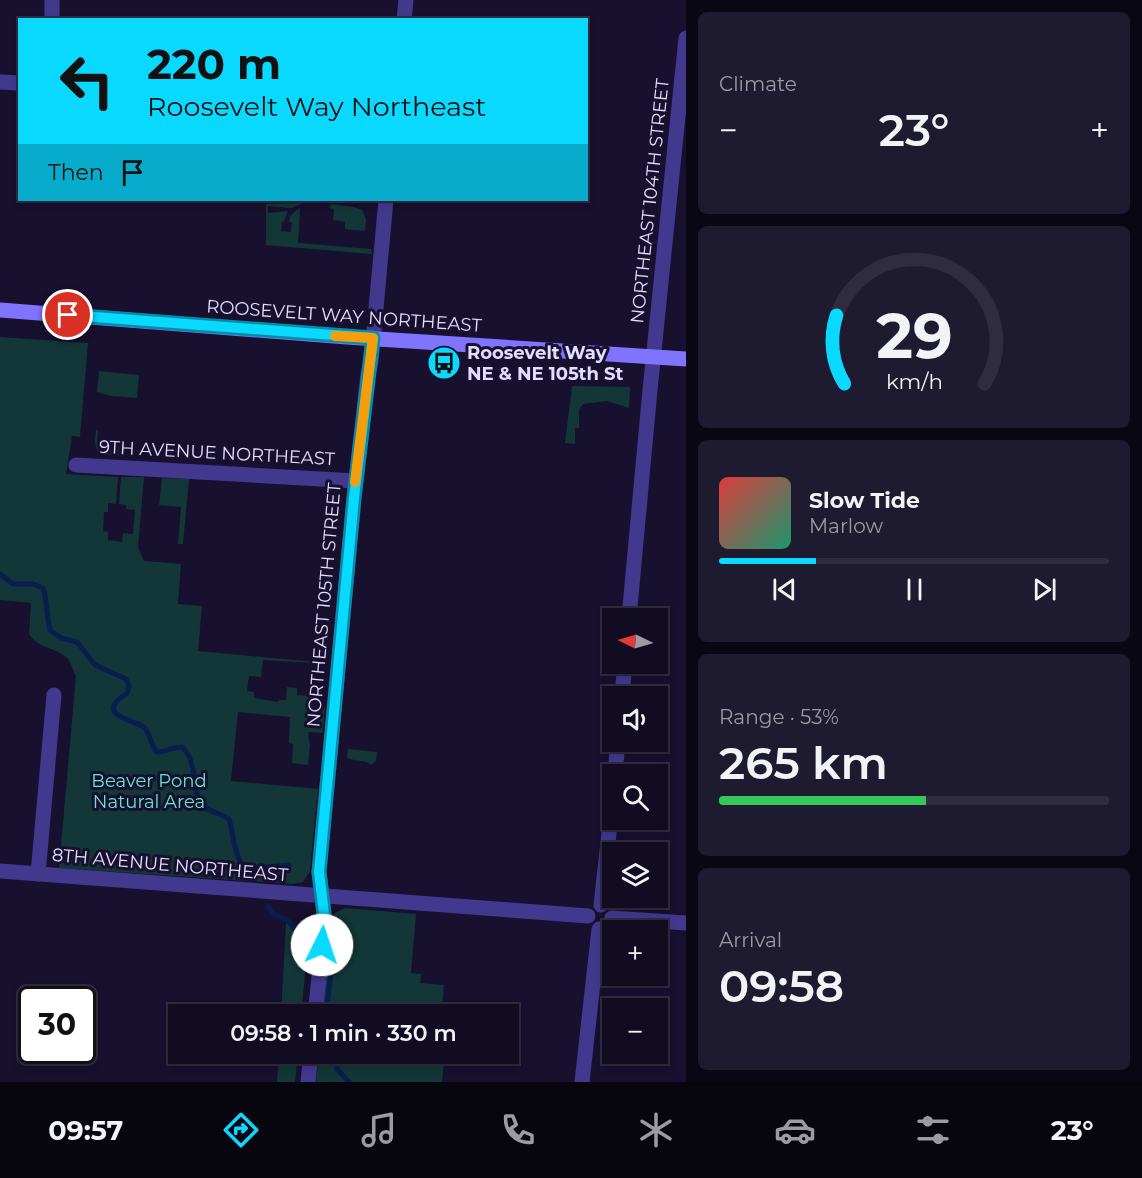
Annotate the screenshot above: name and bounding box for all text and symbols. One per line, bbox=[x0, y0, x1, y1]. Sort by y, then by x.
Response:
text: 220 m bbox=[147, 38, 281, 90]
icon: left bbox=[48, 42, 126, 120]
text: Climate bbox=[719, 72, 797, 96]
street label: NORTHEAST 104TH STREET bbox=[626, 77, 674, 325]
text: Roosevelt Way Northeast bbox=[147, 90, 486, 123]
text: 23° bbox=[879, 102, 949, 157]
text: − bbox=[719, 110, 738, 150]
text: + bbox=[1090, 110, 1109, 150]
icon: arrive bbox=[116, 156, 149, 189]
text: Then bbox=[48, 159, 104, 186]
pin bbox=[42, 289, 93, 340]
street label: ROOSEVELT WAY NORTHEAST bbox=[206, 295, 483, 337]
icon: arrive bbox=[51, 298, 84, 331]
text: 29 bbox=[876, 298, 952, 374]
place label: Roosevelt Way NE & NE 105th St bbox=[467, 342, 623, 385]
bus stop icon: Roosevelt Way NE & NE 105th St bbox=[426, 345, 462, 381]
text: km/h bbox=[885, 368, 943, 394]
street label: 9TH AVENUE NORTHEAST bbox=[98, 436, 336, 470]
street label: NORTHEAST 105TH STREET bbox=[302, 481, 346, 728]
text: Slow Tide bbox=[809, 487, 920, 514]
text: Marlow bbox=[809, 514, 883, 538]
icon: previous bbox=[768, 573, 801, 606]
icon: pause bbox=[898, 573, 931, 606]
icon: next bbox=[1028, 573, 1061, 606]
north arrow bbox=[602, 608, 668, 674]
map controls bbox=[602, 608, 668, 1064]
button: sound bbox=[602, 686, 668, 752]
text: Range · 53% bbox=[719, 705, 839, 729]
text: 265 km bbox=[719, 735, 888, 790]
button: search bbox=[602, 764, 668, 830]
park label: Beaver Pond Natural Area bbox=[91, 770, 207, 813]
button: layers bbox=[602, 842, 668, 908]
street label: 8TH AVENUE NORTHEAST bbox=[51, 844, 290, 886]
position arrow bbox=[290, 913, 354, 977]
button: + bbox=[602, 920, 668, 986]
text: Arrival bbox=[719, 928, 782, 952]
text: 09:58 bbox=[719, 958, 844, 1013]
speed limit sign: 30 bbox=[18, 986, 96, 1064]
button: − bbox=[602, 998, 668, 1064]
text: 09:58 · 1 min · 330 m bbox=[230, 1020, 457, 1047]
icon: directions bbox=[220, 1109, 262, 1151]
icon: music bbox=[358, 1109, 400, 1151]
icon: phone bbox=[497, 1109, 539, 1151]
icon: climate bbox=[635, 1109, 677, 1151]
icon: car bbox=[774, 1109, 816, 1151]
icon: filters bbox=[912, 1109, 954, 1151]
text: 09:57 bbox=[48, 1114, 123, 1147]
text: 23° bbox=[1051, 1114, 1094, 1147]

